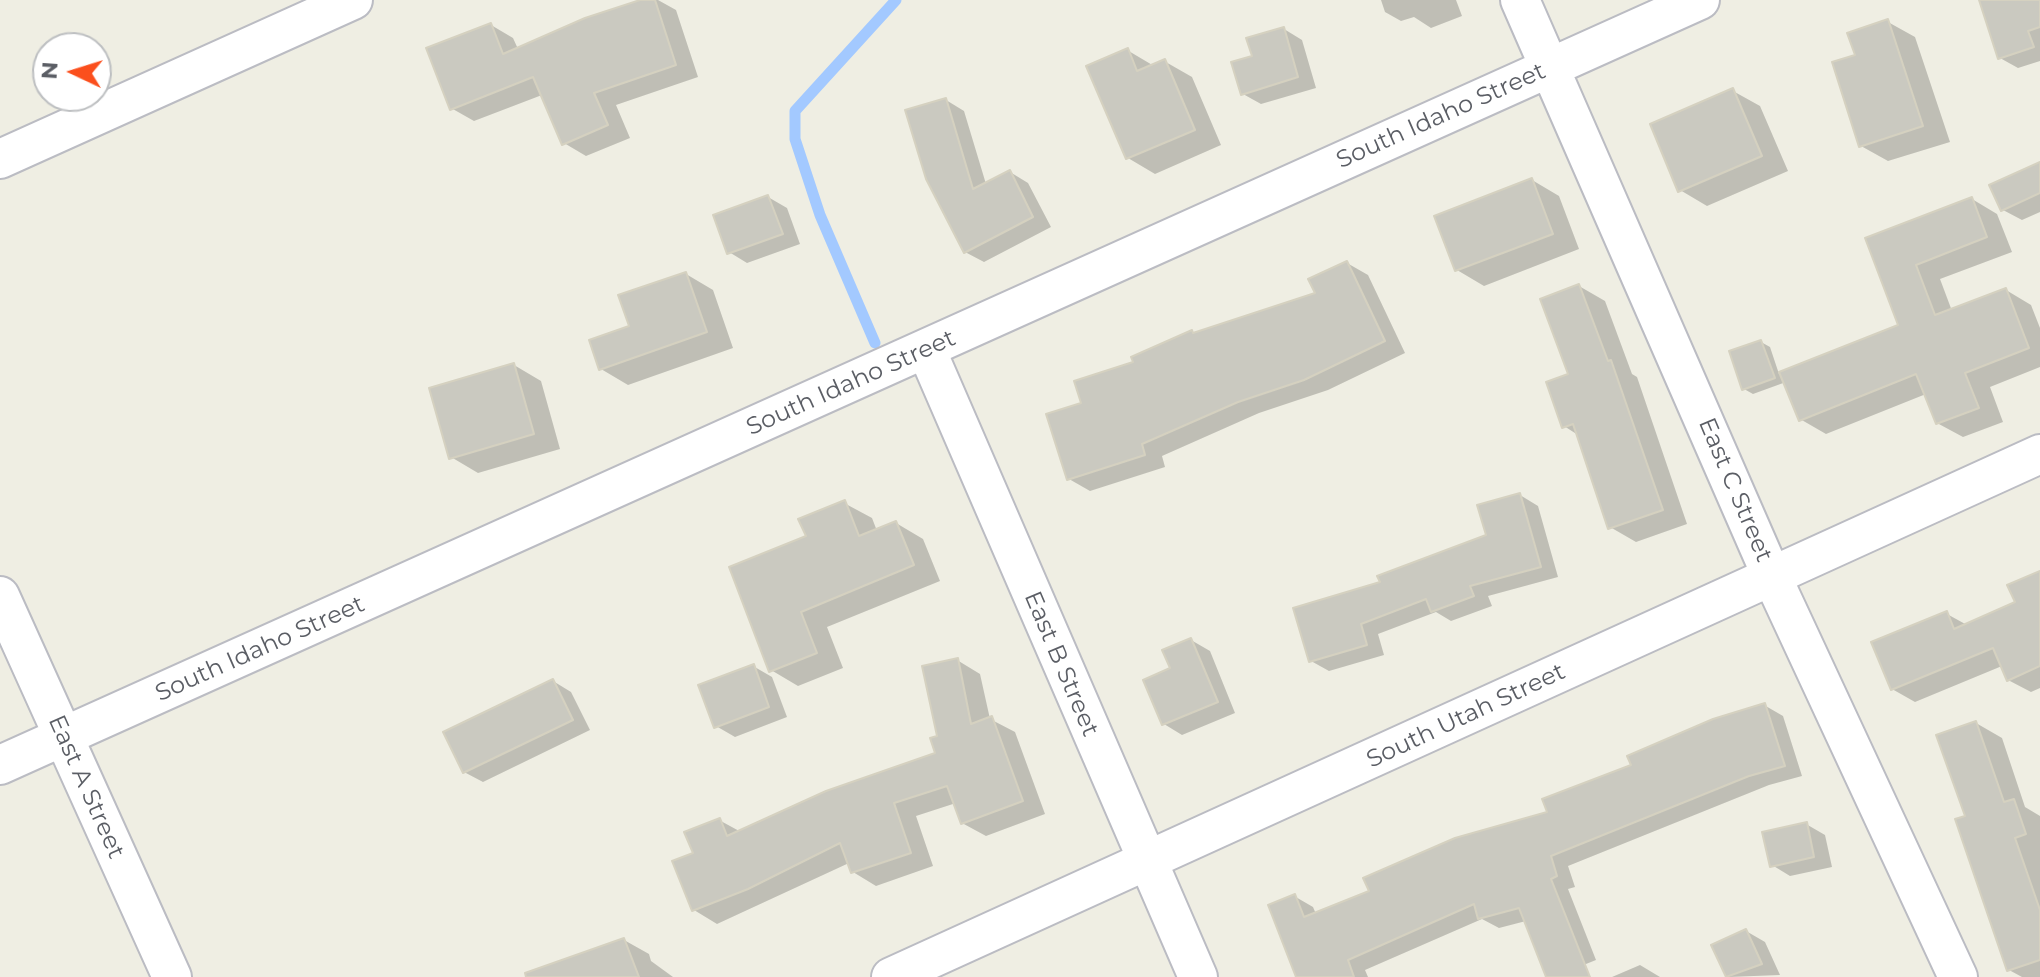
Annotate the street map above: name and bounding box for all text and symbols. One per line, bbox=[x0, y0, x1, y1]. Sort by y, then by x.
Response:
north arrow bbox=[32, 32, 112, 112]
street label: South Idaho Street bbox=[1332, 57, 1550, 175]
text: N bbox=[35, 61, 64, 80]
street label: South Idaho Street bbox=[742, 324, 960, 442]
street label: East C Street bbox=[1692, 414, 1778, 566]
street label: East B Street bbox=[1018, 587, 1104, 741]
street label: South Idaho Street bbox=[151, 590, 369, 708]
street label: South Utah Street bbox=[1362, 657, 1570, 775]
street label: East A Street bbox=[42, 711, 130, 863]

